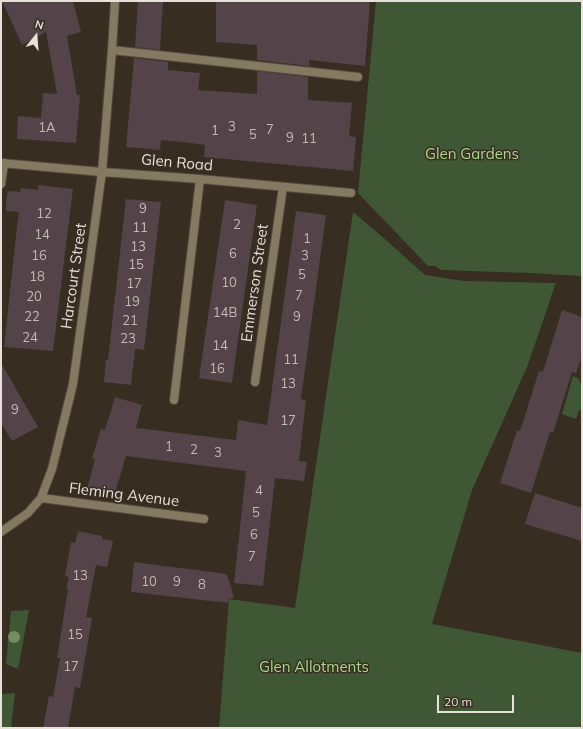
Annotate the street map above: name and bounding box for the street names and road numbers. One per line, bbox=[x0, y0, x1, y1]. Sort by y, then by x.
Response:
street label: Glen Road bbox=[140, 151, 214, 175]
street label: Harcourt Street bbox=[58, 222, 90, 330]
street label: Emmerson Street bbox=[238, 223, 272, 343]
street label: Fleming Avenue bbox=[68, 479, 180, 511]

